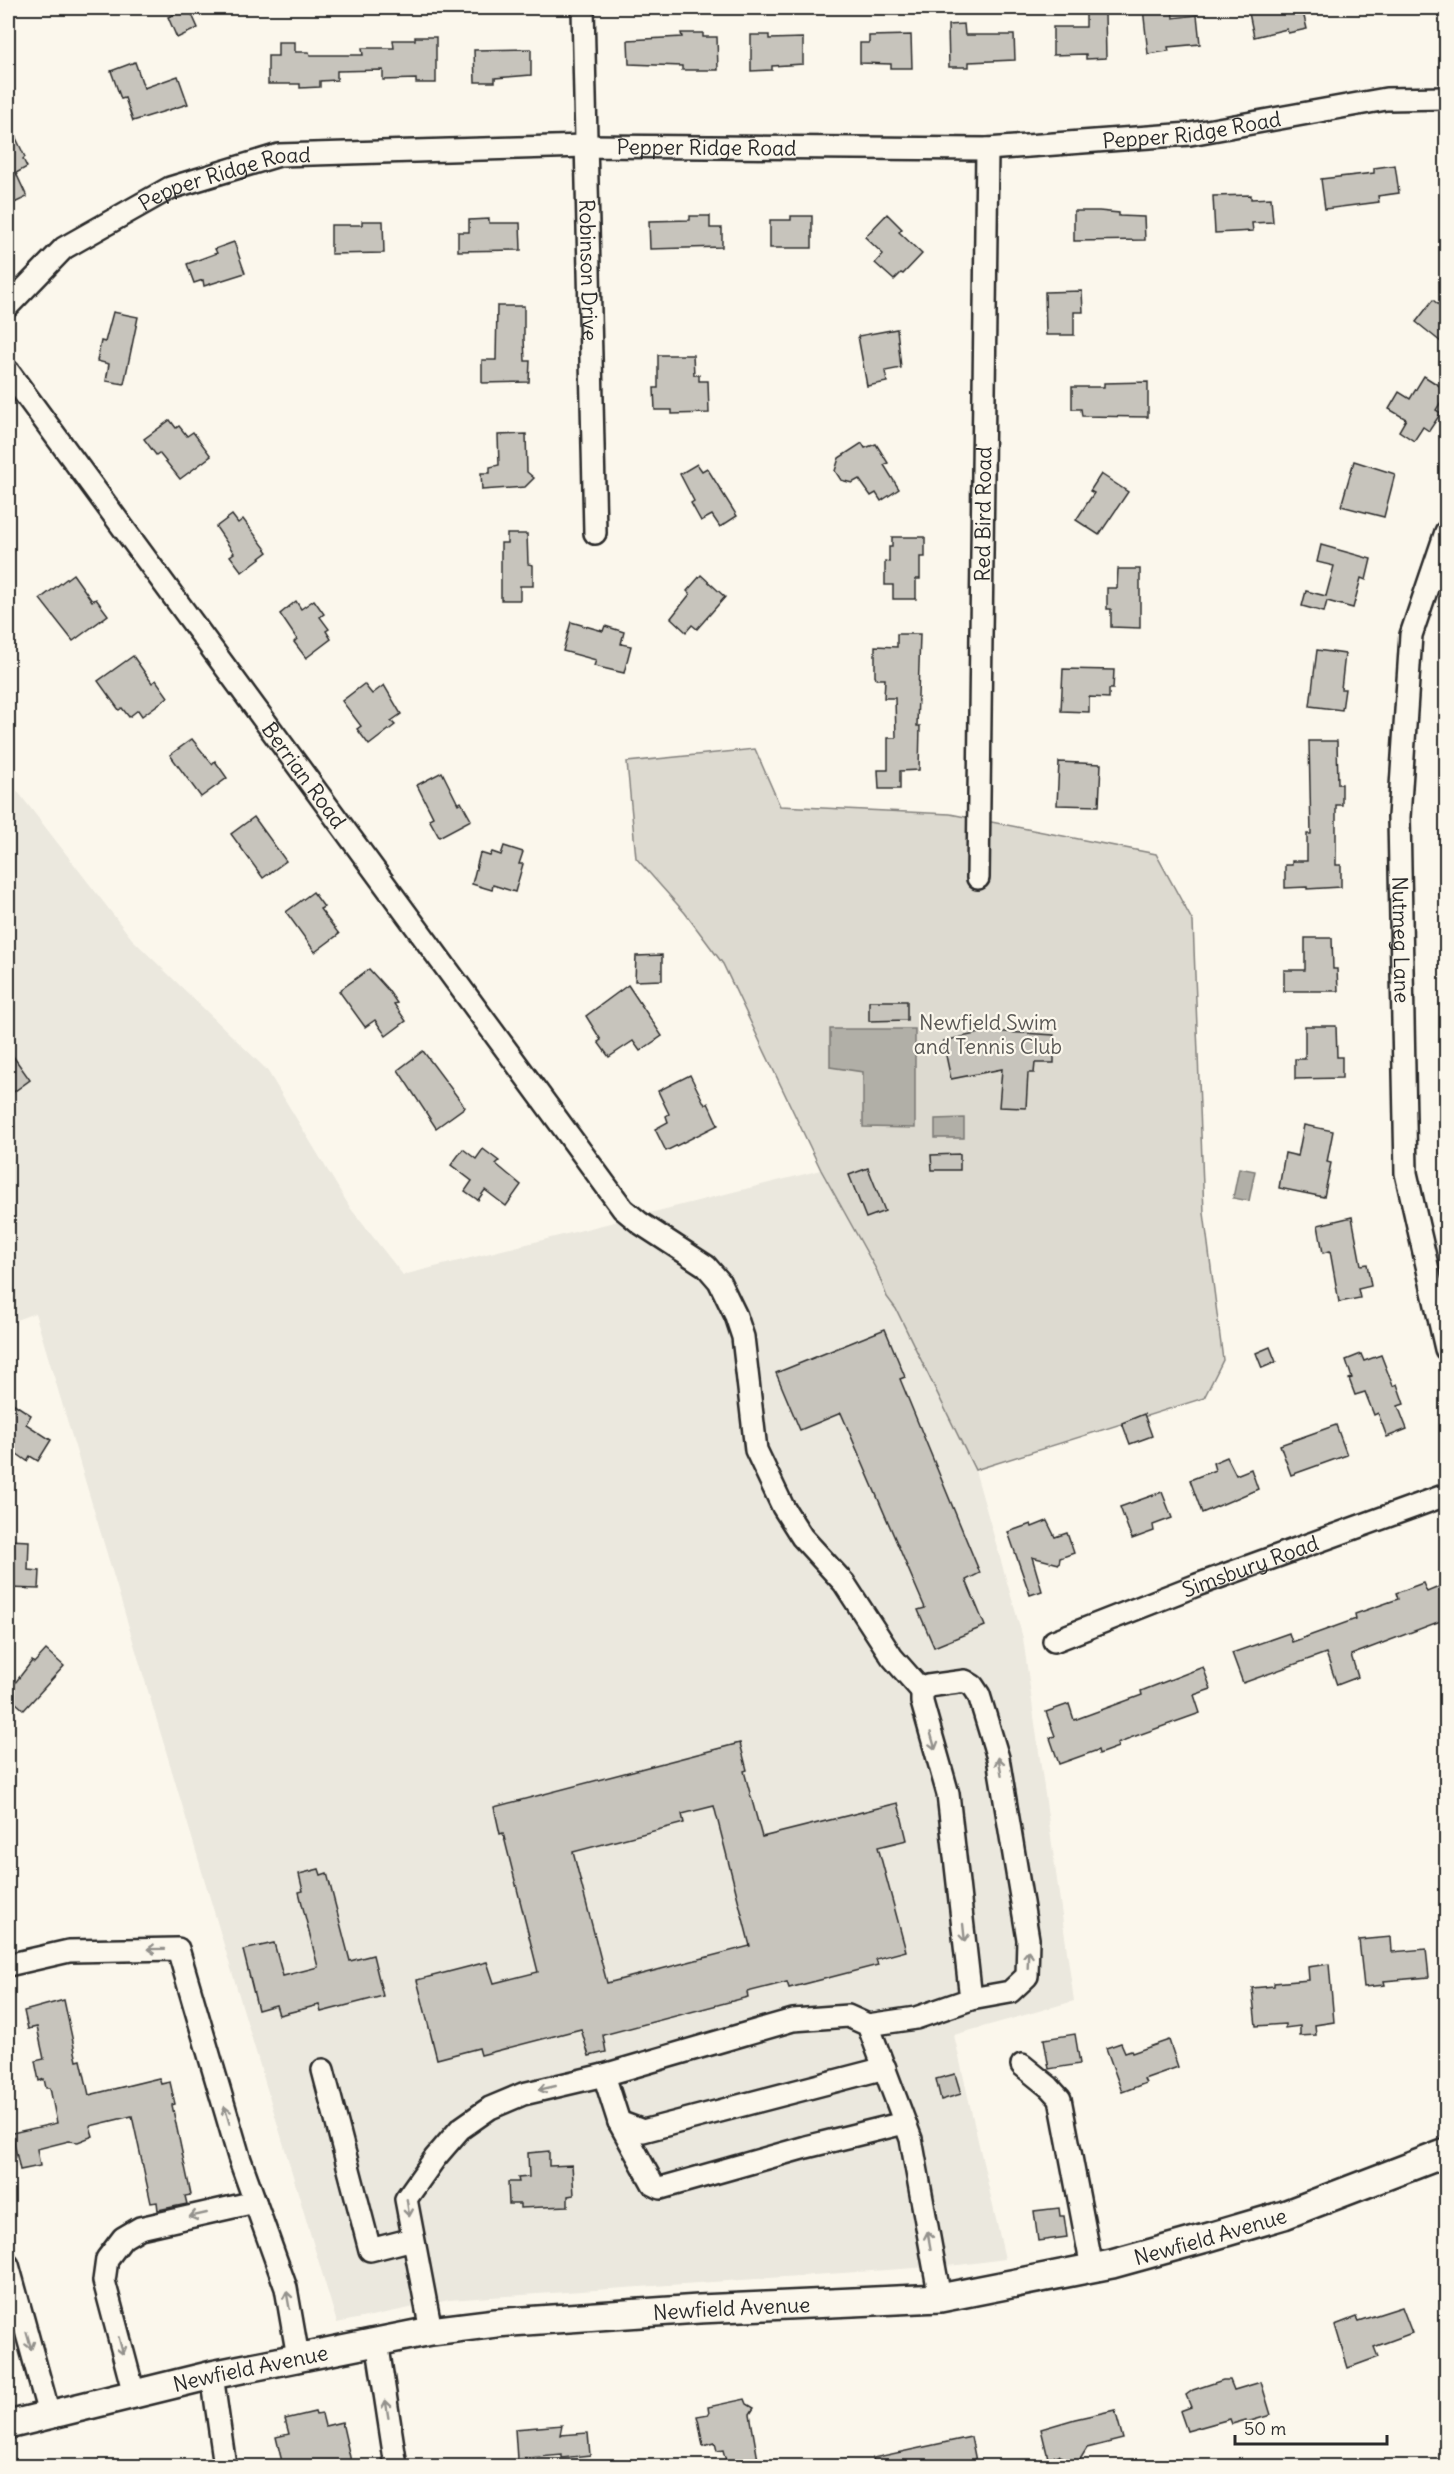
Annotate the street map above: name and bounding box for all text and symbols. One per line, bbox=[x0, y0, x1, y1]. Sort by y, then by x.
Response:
street label: Pepper Ridge Road bbox=[1101, 105, 1283, 154]
street label: Pepper Ridge Road bbox=[617, 133, 797, 161]
street label: Pepper Ridge Road bbox=[133, 141, 311, 217]
street label: Robinson Drive bbox=[574, 199, 604, 341]
street label: Red Bird Road bbox=[968, 446, 997, 582]
street label: Berrian Road bbox=[256, 716, 352, 833]
street label: Nutmeg Lane bbox=[1387, 876, 1416, 1004]
park label: Newfield Swim and Tennis Club bbox=[914, 1009, 1062, 1060]
street label: Simsbury Road bbox=[1178, 1529, 1322, 1603]
one-way arrow bbox=[928, 1731, 939, 1750]
one-way arrow bbox=[994, 1757, 1005, 1777]
one-way arrow bbox=[959, 1922, 970, 1942]
one-way arrow bbox=[146, 1944, 166, 1955]
one-way arrow bbox=[1022, 1950, 1033, 1970]
one-way arrow bbox=[538, 2083, 557, 2094]
one-way arrow bbox=[221, 2105, 232, 2124]
one-way arrow bbox=[402, 2198, 413, 2217]
street label: Newfield Avenue bbox=[1131, 2201, 1290, 2271]
one-way arrow bbox=[189, 2210, 209, 2221]
one-way arrow bbox=[923, 2231, 934, 2250]
one-way arrow bbox=[282, 2290, 293, 2310]
street label: Newfield Avenue bbox=[652, 2290, 811, 2326]
one-way arrow bbox=[24, 2331, 35, 2350]
one-way arrow bbox=[116, 2336, 128, 2355]
street label: Newfield Avenue bbox=[170, 2339, 330, 2398]
one-way arrow bbox=[382, 2399, 393, 2419]
scale bar bbox=[1235, 2408, 1386, 2446]
text: 50 m bbox=[1244, 2417, 1286, 2440]

